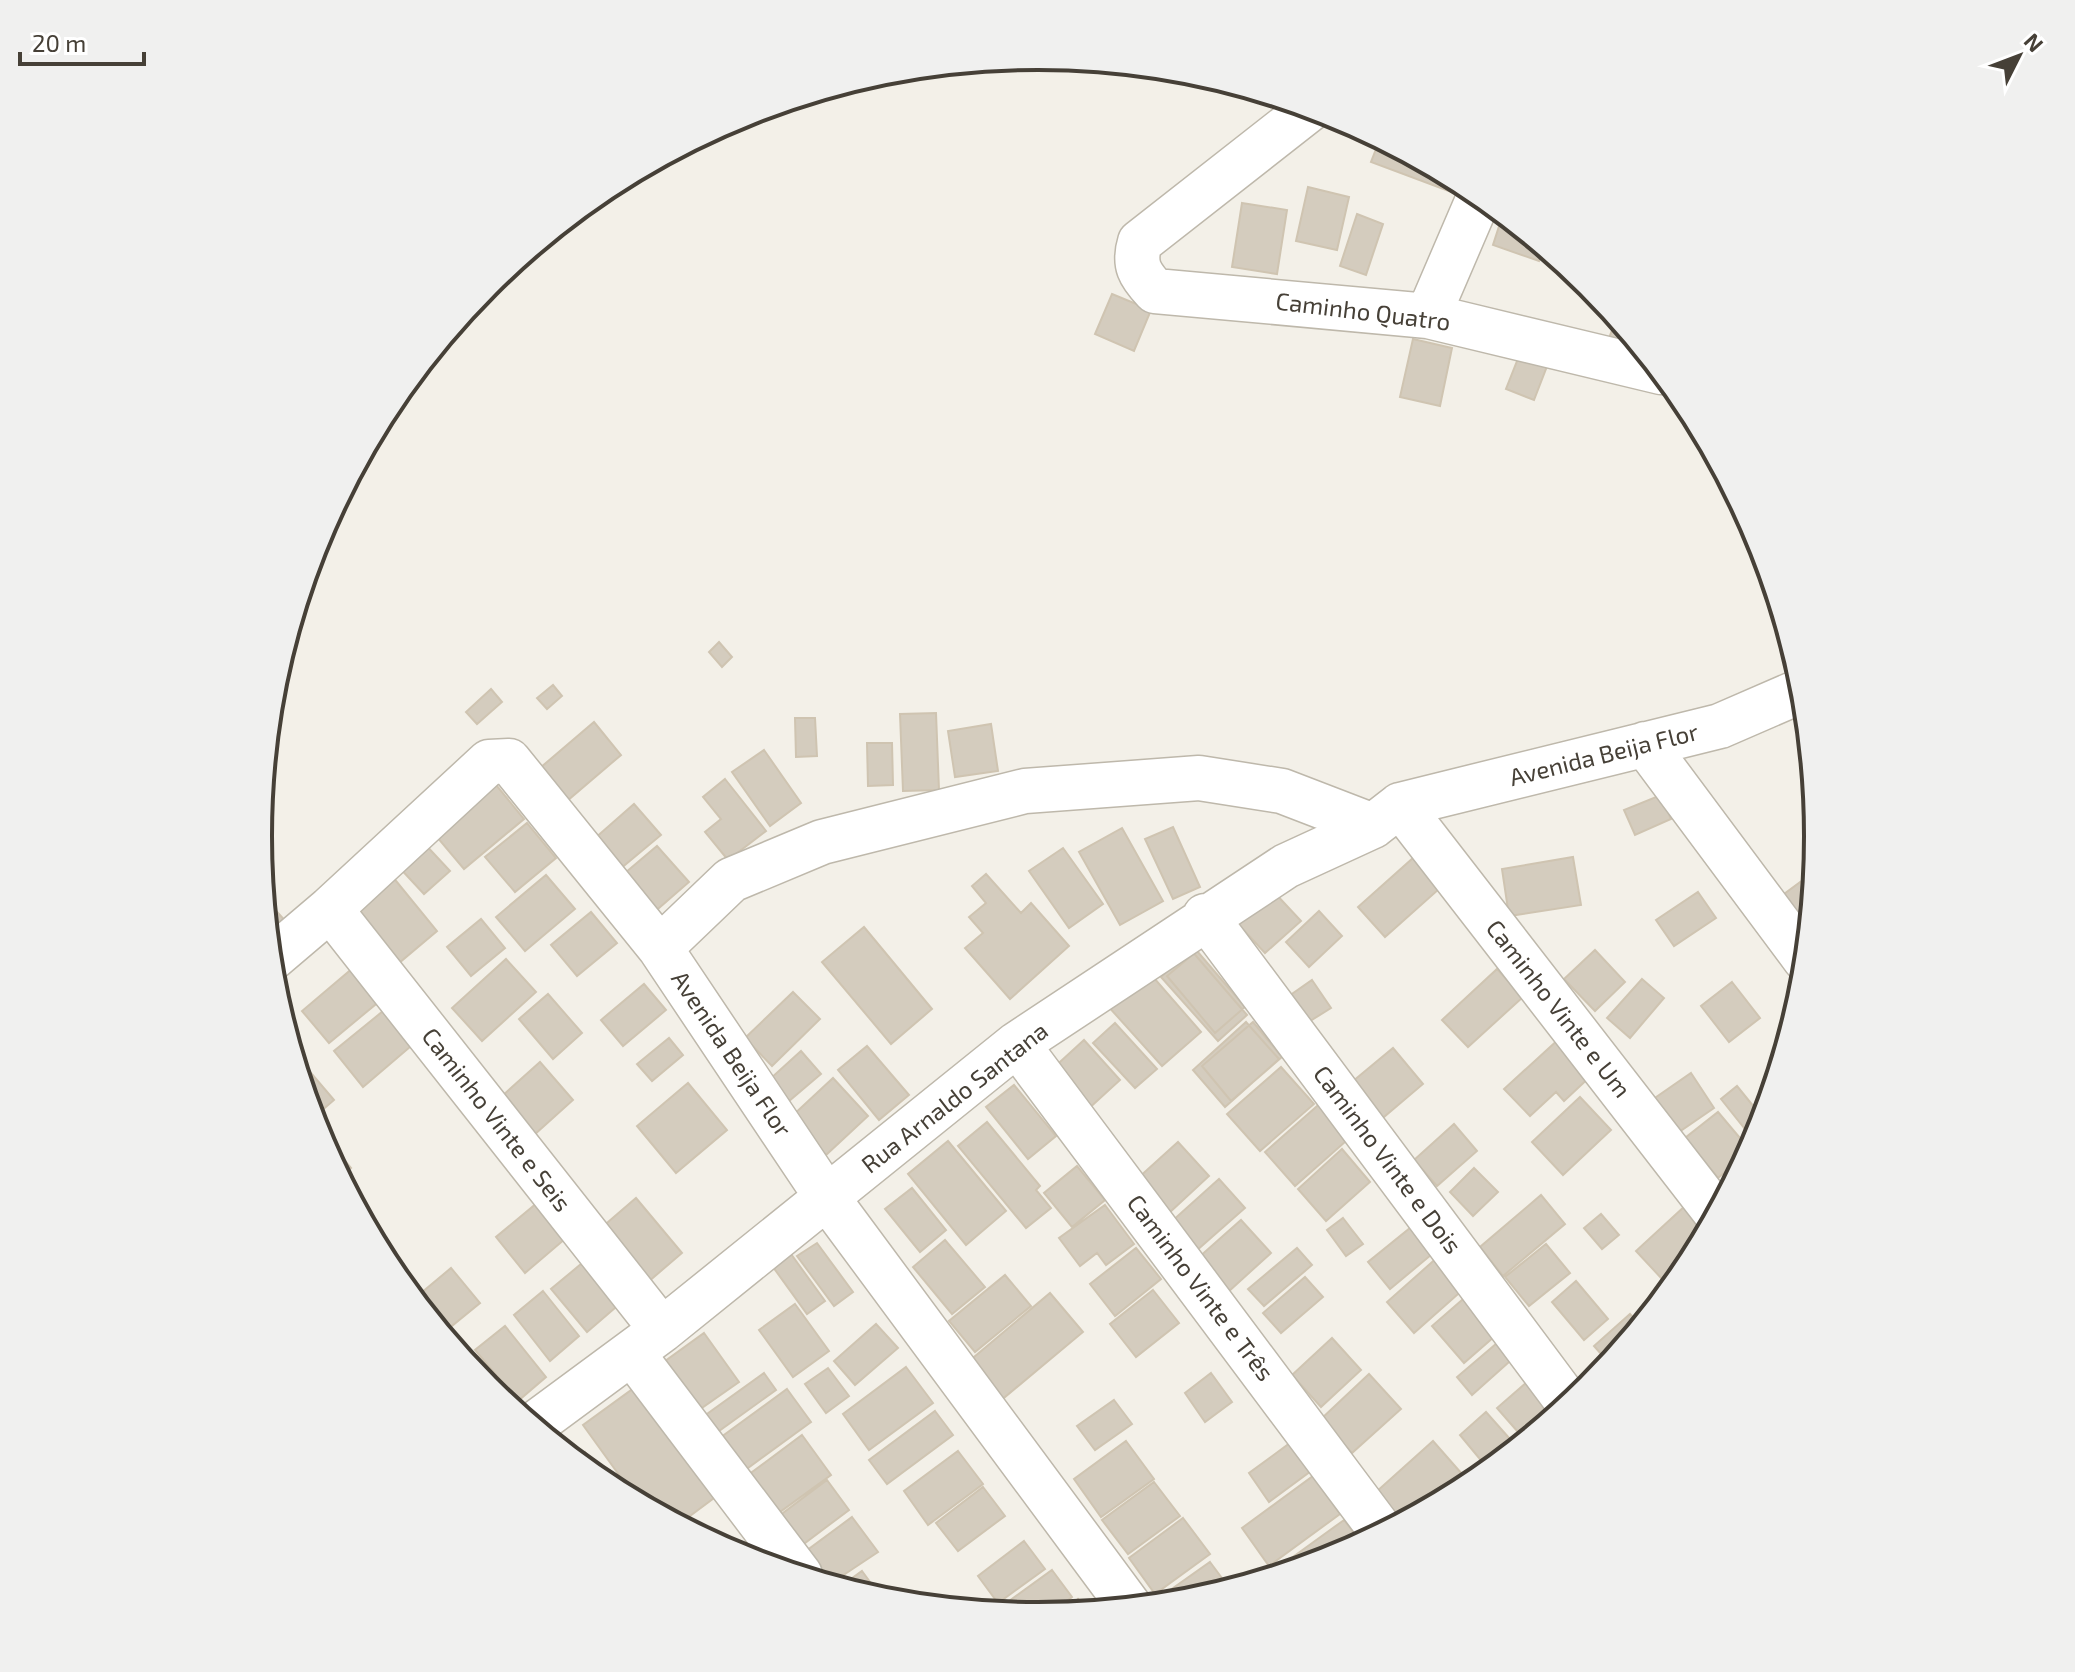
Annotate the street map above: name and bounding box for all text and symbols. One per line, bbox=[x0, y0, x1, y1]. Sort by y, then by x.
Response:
scale bar bbox=[20, 16, 144, 66]
north arrow bbox=[1979, 16, 2059, 96]
text: N bbox=[2020, 27, 2050, 57]
text: 20 m bbox=[32, 28, 86, 57]
street label: Caminho Quatro bbox=[1274, 285, 1452, 336]
street label: Avenida Beija Flor bbox=[1506, 716, 1701, 791]
street label: Caminho Vinte e Um bbox=[1481, 914, 1637, 1103]
street label: Avenida Beija Flor bbox=[666, 965, 799, 1142]
street label: Rua Arnaldo Santana bbox=[855, 1015, 1053, 1178]
street label: Caminho Vinte e Seis bbox=[417, 1022, 578, 1217]
street label: Caminho Vinte e Dois bbox=[1308, 1059, 1468, 1259]
street label: Caminho Vinte e Três bbox=[1122, 1188, 1281, 1386]

